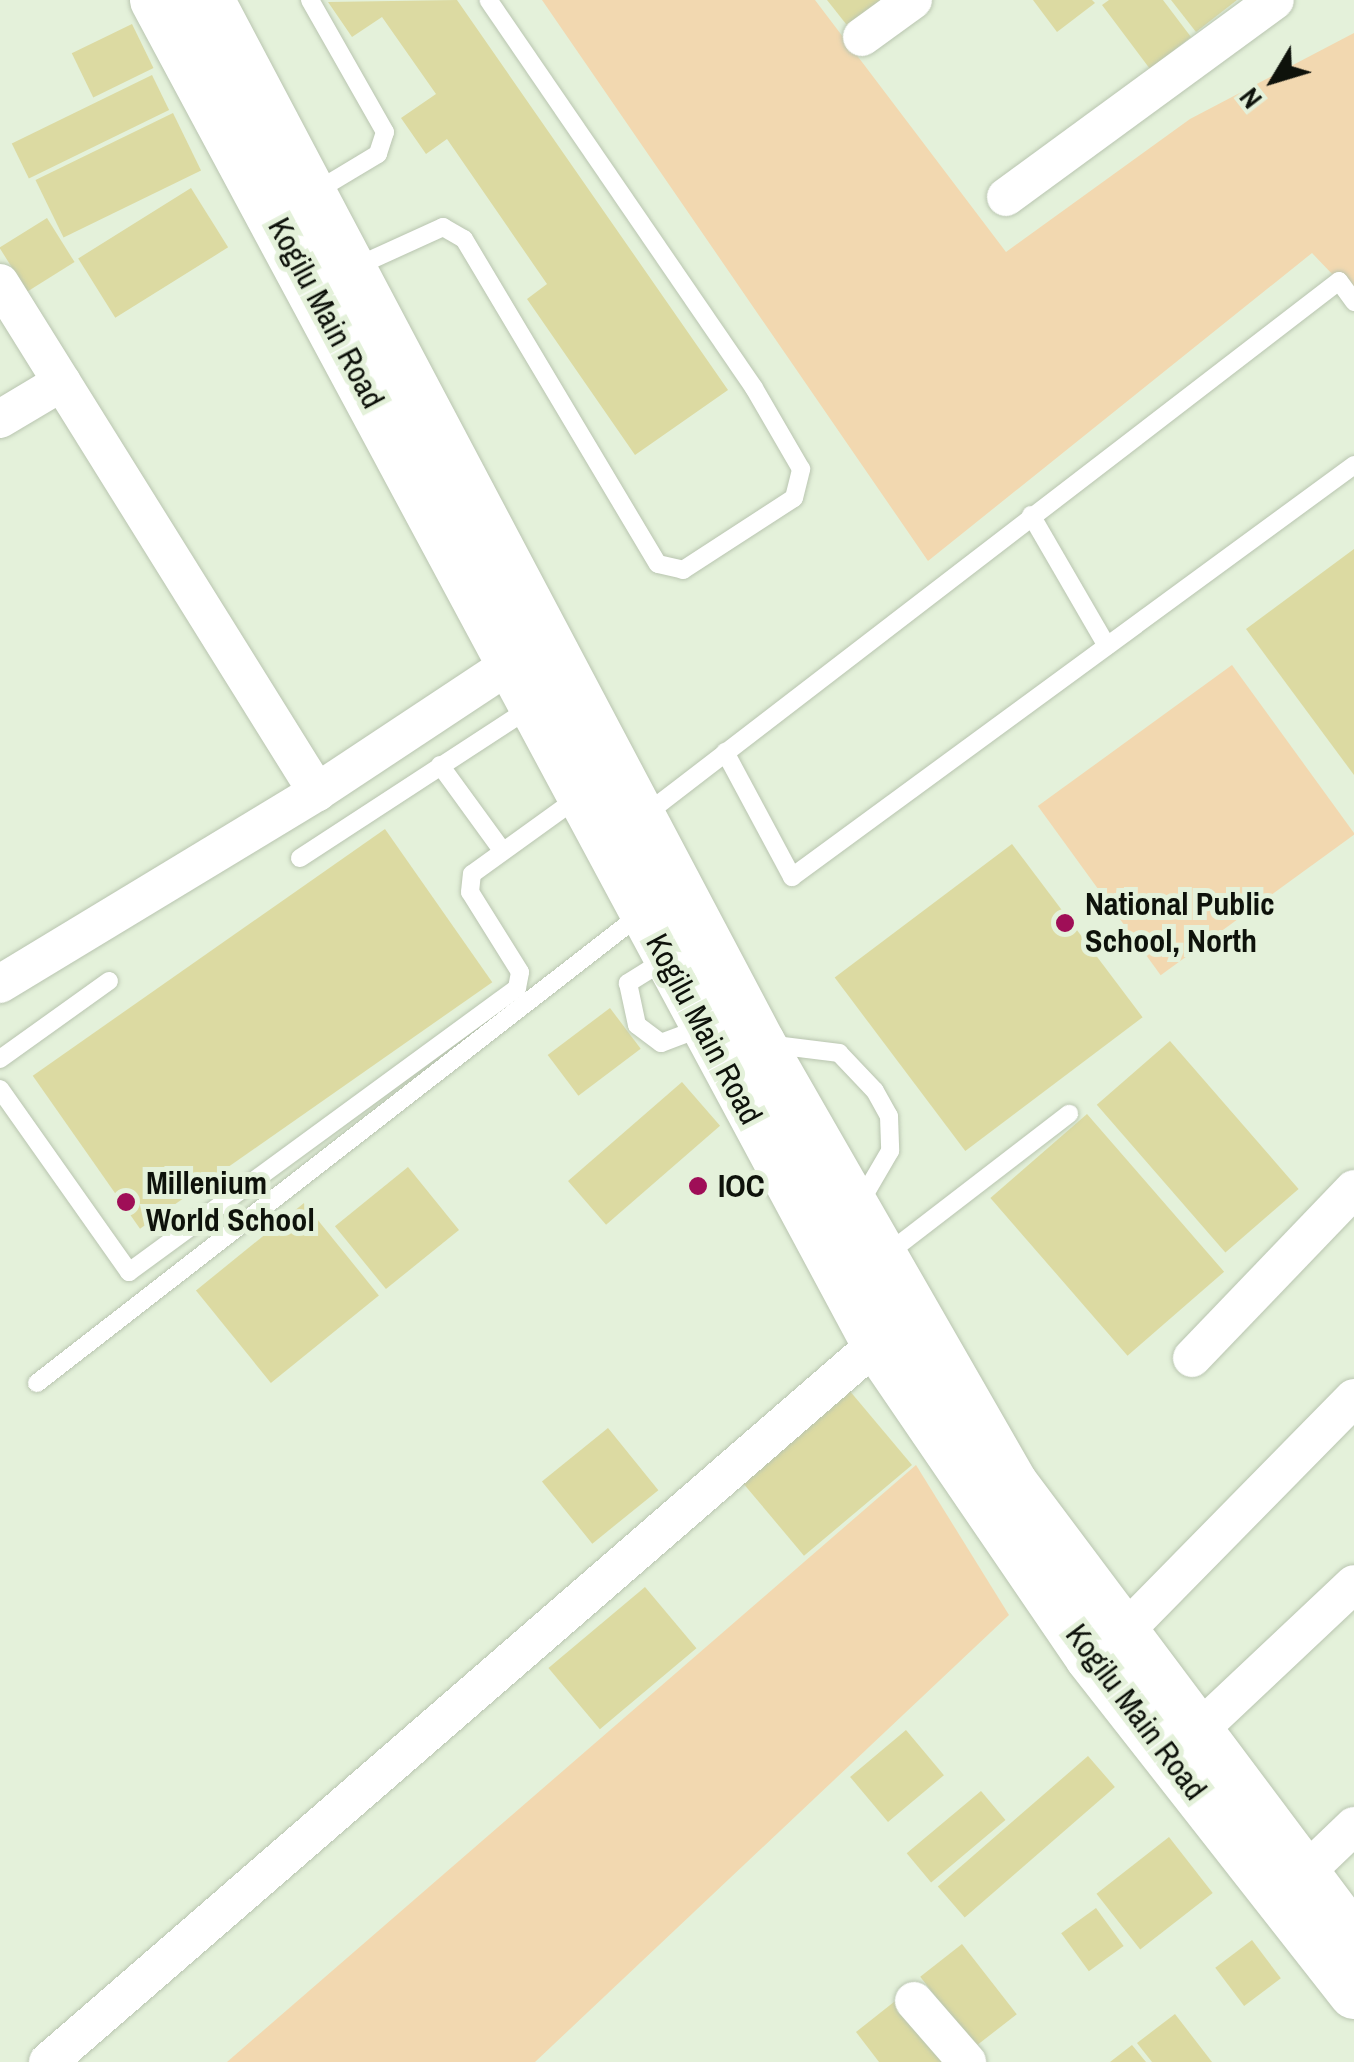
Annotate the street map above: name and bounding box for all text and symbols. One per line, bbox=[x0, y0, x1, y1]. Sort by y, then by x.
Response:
north arrow bbox=[1224, 30, 1324, 130]
text: N bbox=[1230, 80, 1270, 117]
street label: Kogilu Main Road bbox=[260, 211, 392, 415]
place label: National Public School, North bbox=[1085, 886, 1275, 961]
marker: National Public School, North bbox=[1054, 912, 1076, 934]
street label: Kogilu Main Road bbox=[638, 927, 770, 1131]
place label: Millenium World School bbox=[146, 1165, 315, 1240]
place label: IOC bbox=[718, 1167, 765, 1205]
marker: IOC bbox=[687, 1175, 709, 1197]
marker: Millenium World School bbox=[115, 1191, 137, 1213]
street label: Kogilu Main Road bbox=[1057, 1617, 1215, 1807]

